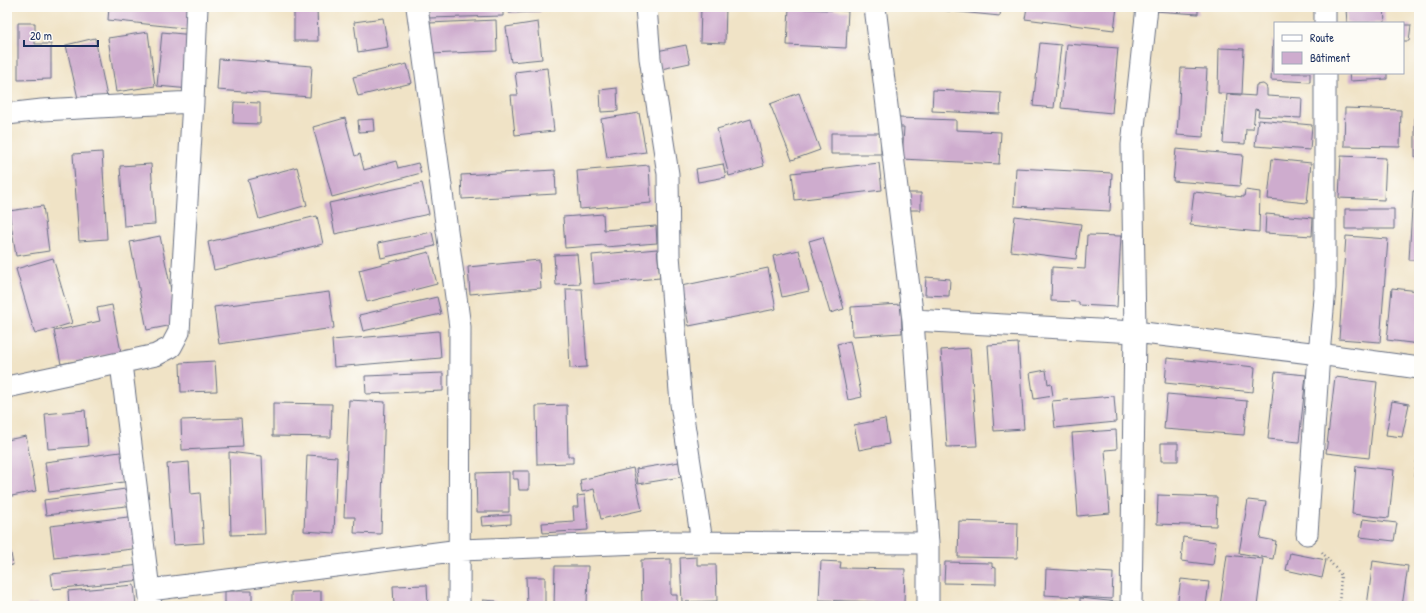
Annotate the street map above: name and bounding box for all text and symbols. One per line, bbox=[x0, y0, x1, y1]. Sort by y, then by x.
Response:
scale bar bbox=[24, 22, 98, 48]
legend bbox=[1274, 22, 1404, 74]
text: 20 m bbox=[30, 27, 52, 44]
text: Route bbox=[1310, 29, 1334, 46]
text: Bâtiment bbox=[1310, 49, 1351, 66]

